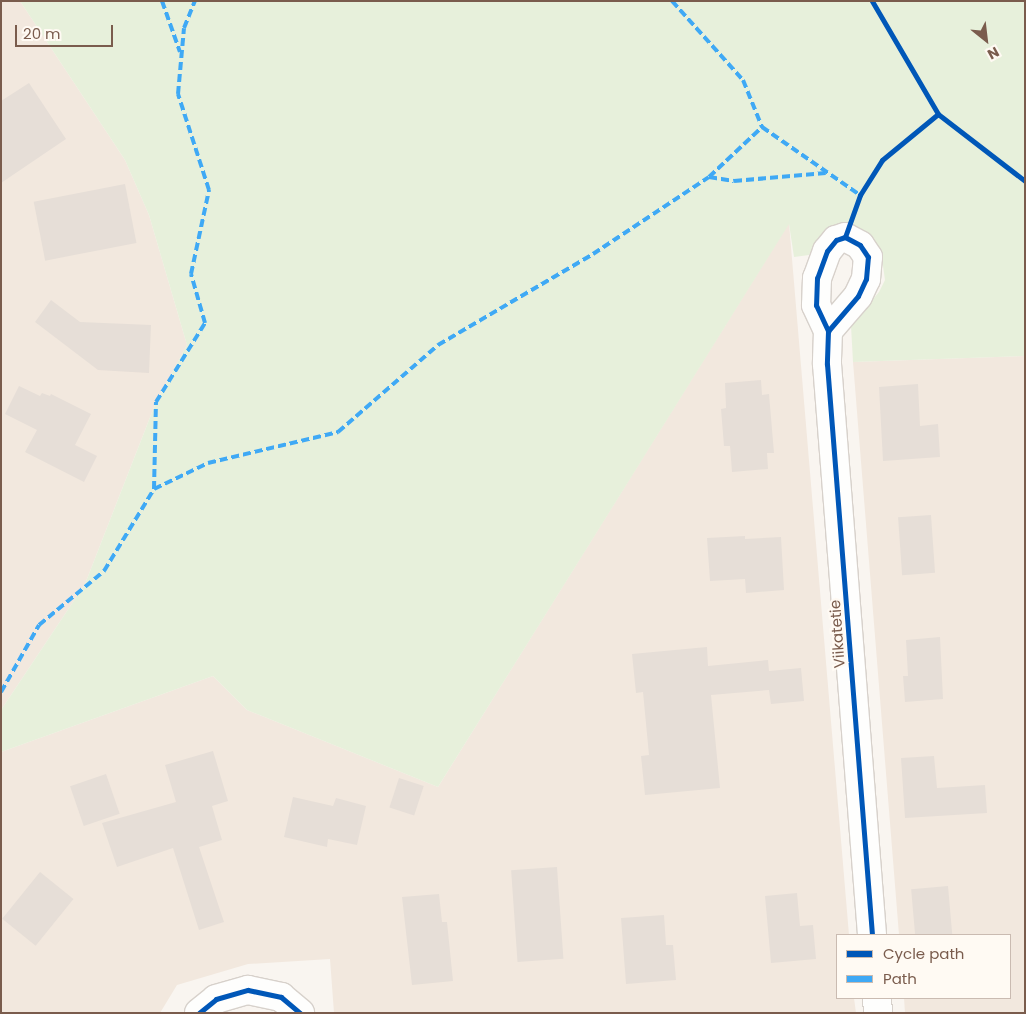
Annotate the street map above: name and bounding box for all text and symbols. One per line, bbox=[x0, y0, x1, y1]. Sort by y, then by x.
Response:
scale bar bbox=[18, 15, 115, 47]
north arrow bbox=[961, 15, 1011, 65]
text: 20 m bbox=[23, 23, 61, 44]
text: N bbox=[984, 42, 1003, 64]
street label: Viikatetie bbox=[826, 599, 848, 669]
legend bbox=[836, 934, 1011, 999]
text: Cycle path bbox=[883, 943, 964, 964]
text: Path bbox=[883, 968, 917, 989]

